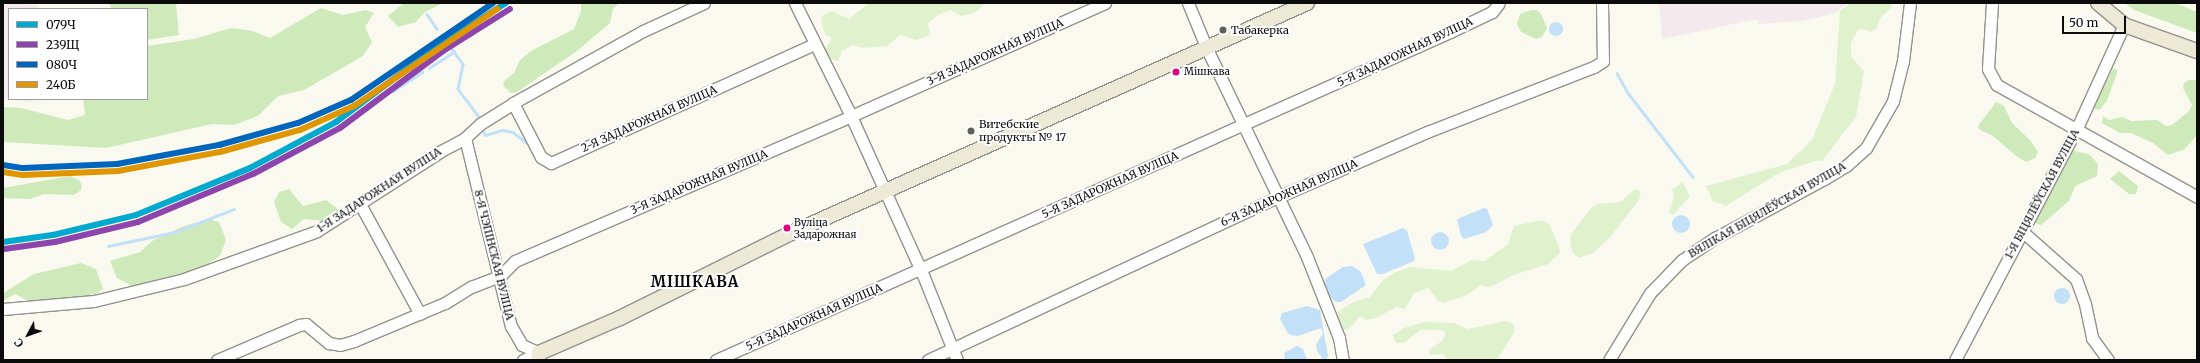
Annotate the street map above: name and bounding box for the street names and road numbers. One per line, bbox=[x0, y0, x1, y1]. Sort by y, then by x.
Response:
street label: 5-Я ЗАДАРОЖНАЯ ВУЛІЦА bbox=[1335, 15, 1475, 89]
street label: 3-Я ЗАДАРОЖНАЯ ВУЛІЦА bbox=[925, 16, 1065, 88]
street label: 2-Я ЗАДАРОЖНАЯ ВУЛІЦА bbox=[579, 83, 719, 155]
street label: 1-Я БІЦЯЛЁЎСКАЯ ВУЛІЦА bbox=[2002, 127, 2082, 261]
street label: 1-Я ЗАДАРОЖНАЯ ВУЛІЦА bbox=[314, 145, 444, 235]
street label: 3-Я ЗАДАРОЖНАЯ ВУЛІЦА bbox=[628, 147, 770, 217]
street label: 5-Я ЗАДАРОЖНАЯ ВУЛІЦА bbox=[1040, 149, 1180, 221]
street label: 6-Я ЗАДАРОЖНАЯ ВУЛІЦА bbox=[1219, 157, 1359, 229]
street label: ВЯЛІКАЯ БІЦЯЛЁЎСКАЯ ВУЛІЦА bbox=[1686, 159, 1848, 261]
street label: 8-Я ЧЭПІНСКАЯ ВУЛІЦА bbox=[471, 188, 517, 322]
street label: 5-Я ЗАДАРОЖНАЯ ВУЛІЦА bbox=[744, 281, 884, 353]

